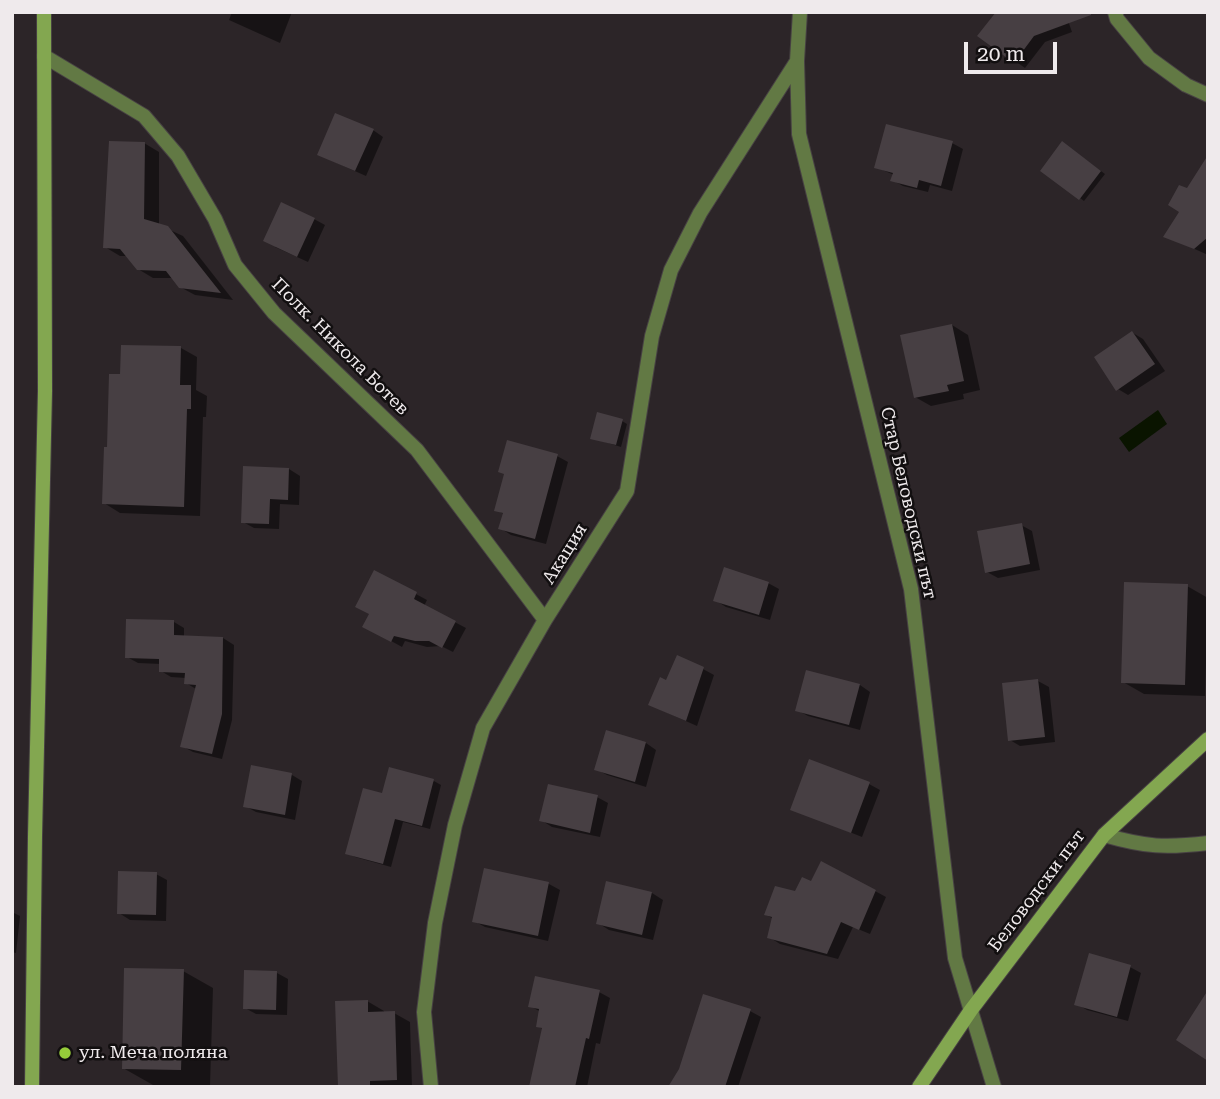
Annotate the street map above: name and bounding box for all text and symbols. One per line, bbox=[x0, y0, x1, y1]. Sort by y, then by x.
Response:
scale bar bbox=[968, 28, 1061, 72]
text: 20 m bbox=[977, 42, 1025, 66]
street label: Полк. Никола Ботев bbox=[267, 274, 413, 420]
street label: Стар Беловодски път bbox=[875, 405, 941, 601]
street label: Акация bbox=[538, 520, 592, 588]
street label: Беловодски път bbox=[984, 826, 1090, 956]
place label: ул. Меча поляна bbox=[79, 1042, 227, 1064]
marker: ул. Меча поляна bbox=[57, 1045, 73, 1061]

